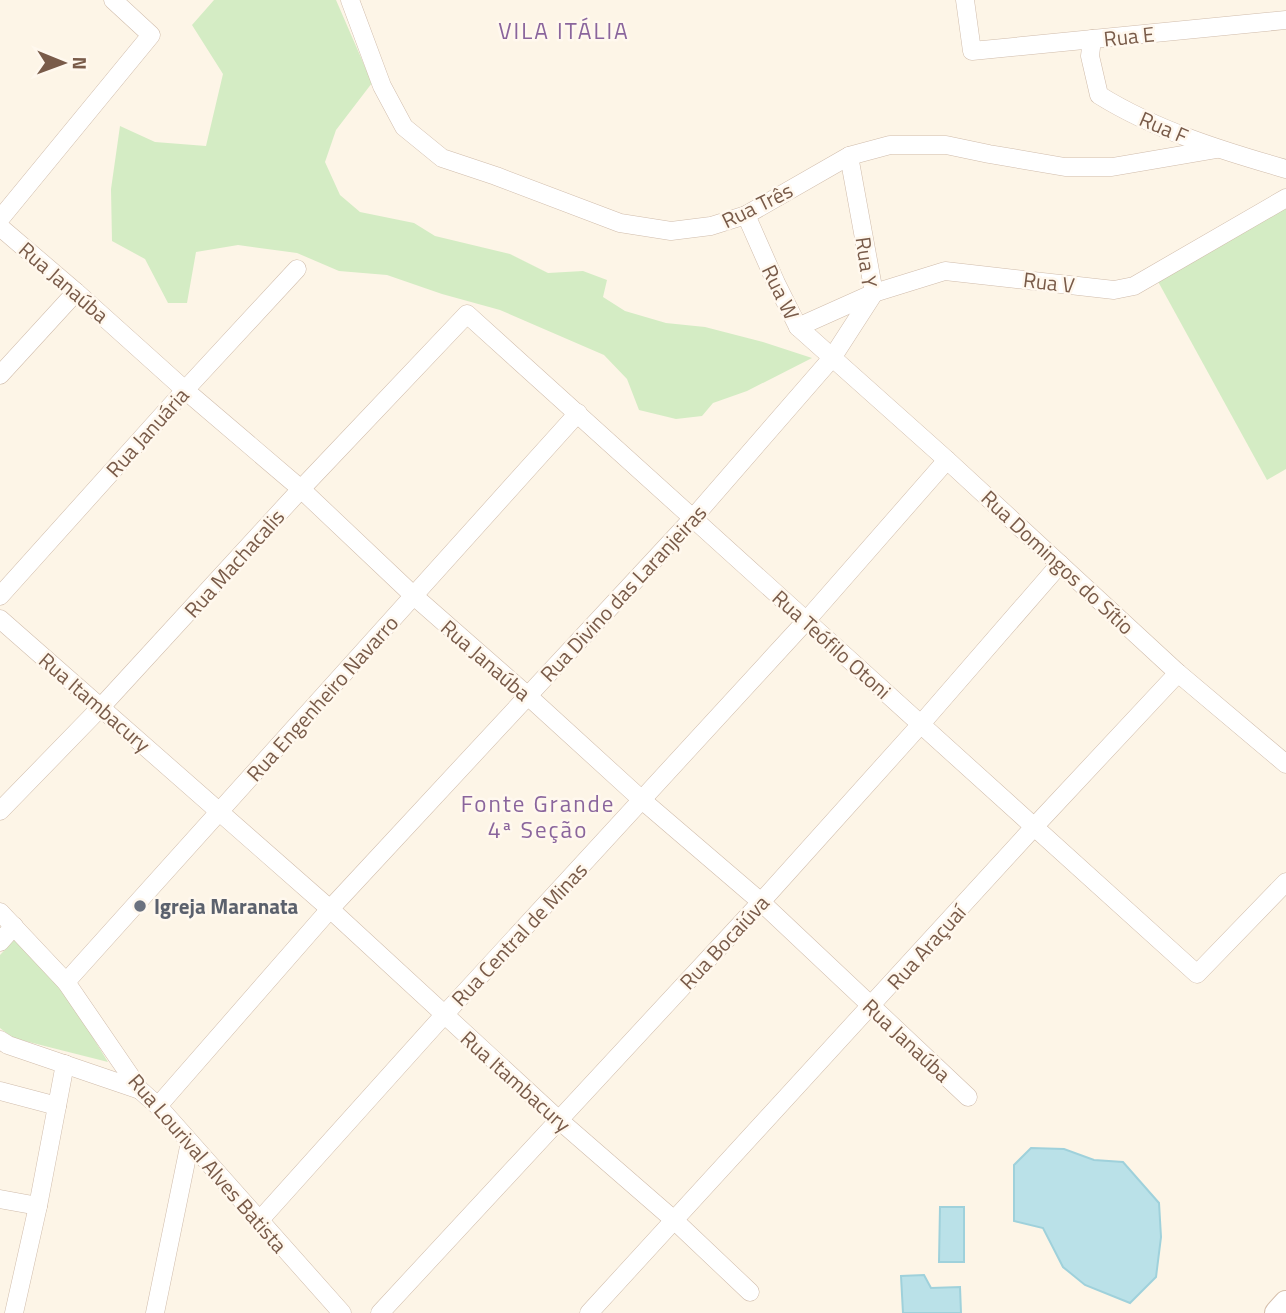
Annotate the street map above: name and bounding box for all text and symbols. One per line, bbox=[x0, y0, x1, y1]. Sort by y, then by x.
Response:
district label: VILA ITÁLIA bbox=[498, 13, 630, 48]
street label: Rua E bbox=[1102, 17, 1156, 55]
north arrow bbox=[28, 28, 98, 98]
text: N bbox=[66, 56, 95, 70]
street label: Rua F bbox=[1135, 102, 1193, 152]
street label: Rua Três bbox=[716, 174, 798, 236]
street label: Rua Janaúba bbox=[12, 234, 116, 331]
street label: Rua Y bbox=[848, 235, 886, 290]
street label: Rua W bbox=[754, 259, 808, 325]
street label: Rua V bbox=[1022, 263, 1076, 301]
street label: Rua Januária bbox=[98, 380, 196, 484]
street label: Rua Domingos do Sítio bbox=[974, 482, 1142, 642]
street label: Rua Divino das Laranjeiras bbox=[532, 497, 714, 689]
street label: Rua Machacalis bbox=[176, 501, 292, 625]
street label: Rua Teófilo Otoni bbox=[765, 582, 899, 706]
street label: Rua Engenheiro Navarro bbox=[238, 608, 406, 788]
street label: Rua Janaúba bbox=[434, 612, 538, 709]
street label: Rua Itambacury bbox=[32, 644, 158, 760]
district label: Fonte Grande 4ª Seção bbox=[461, 786, 615, 847]
street label: Rua Central de Minas bbox=[444, 855, 594, 1013]
street label: Rua Bocaiúva bbox=[672, 887, 777, 996]
place label: Igreja Maranata bbox=[154, 890, 299, 922]
street label: Rua Araçuaí bbox=[879, 896, 974, 997]
marker: Igreja Maranata bbox=[132, 898, 148, 914]
street label: Rua Janaúba bbox=[856, 991, 959, 1090]
street label: Rua Itambacury bbox=[454, 1023, 578, 1139]
street label: Rua Lourival Alves Batista bbox=[121, 1066, 295, 1260]

